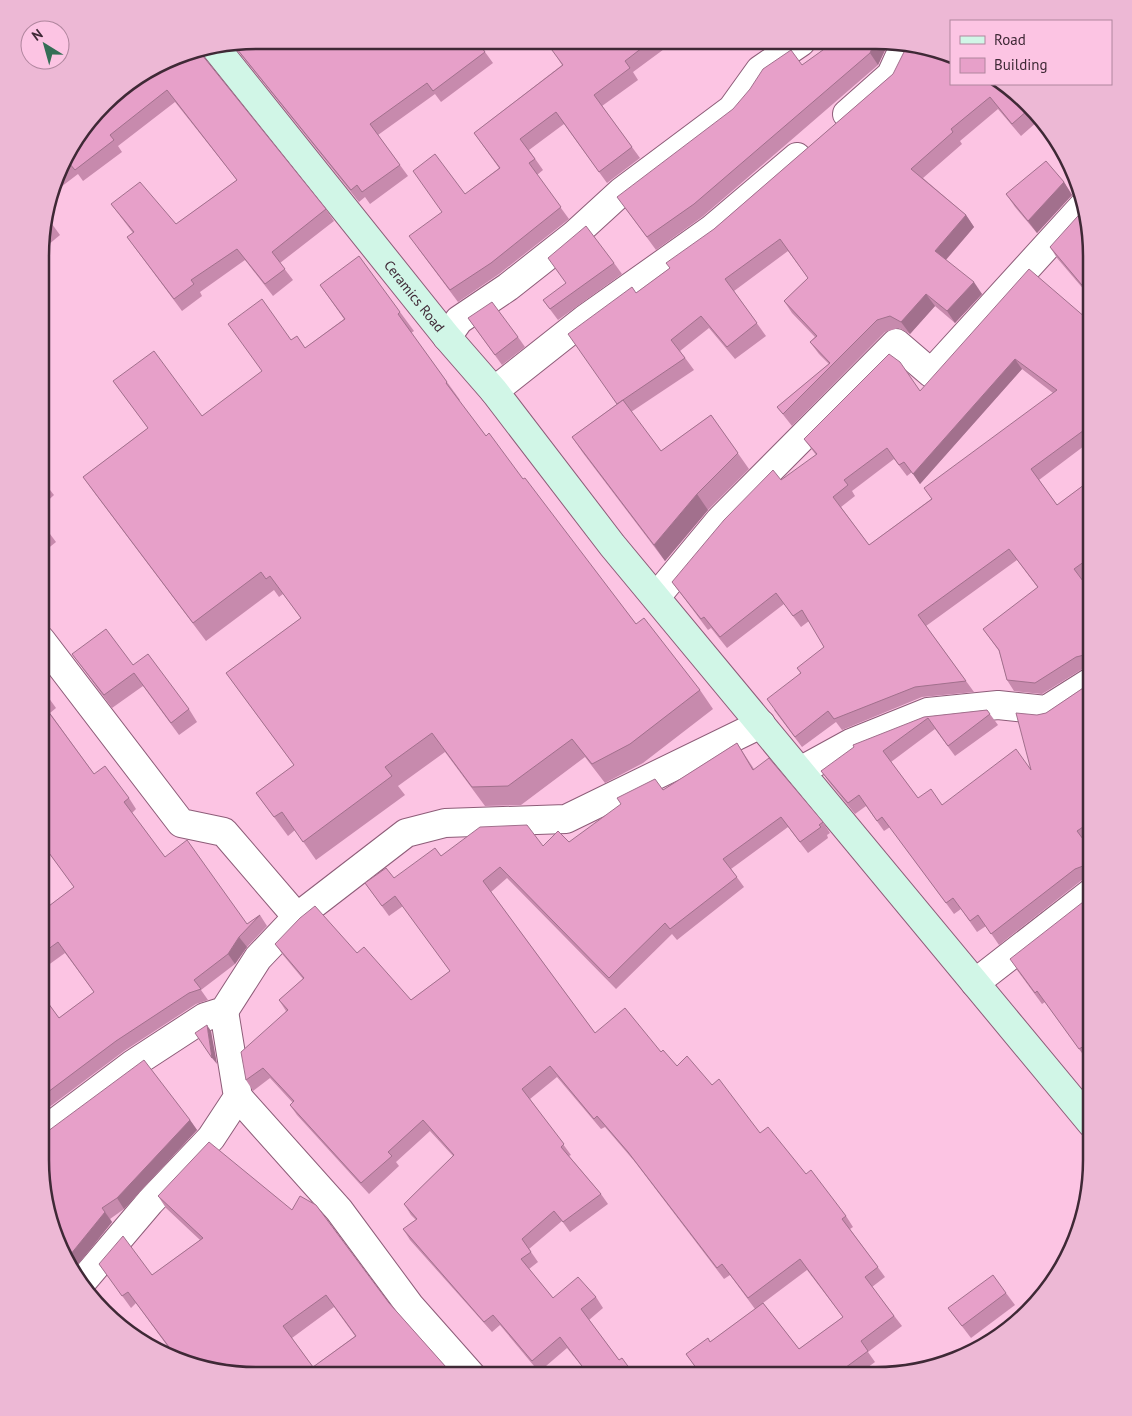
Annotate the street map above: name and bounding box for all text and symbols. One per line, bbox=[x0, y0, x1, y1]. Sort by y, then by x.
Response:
north arrow bbox=[20, 20, 70, 70]
legend bbox=[950, 20, 1112, 85]
text: N bbox=[28, 25, 46, 45]
text: Road bbox=[994, 30, 1026, 49]
text: Building bbox=[994, 55, 1048, 74]
street label: Ceramics Road bbox=[380, 256, 449, 336]

